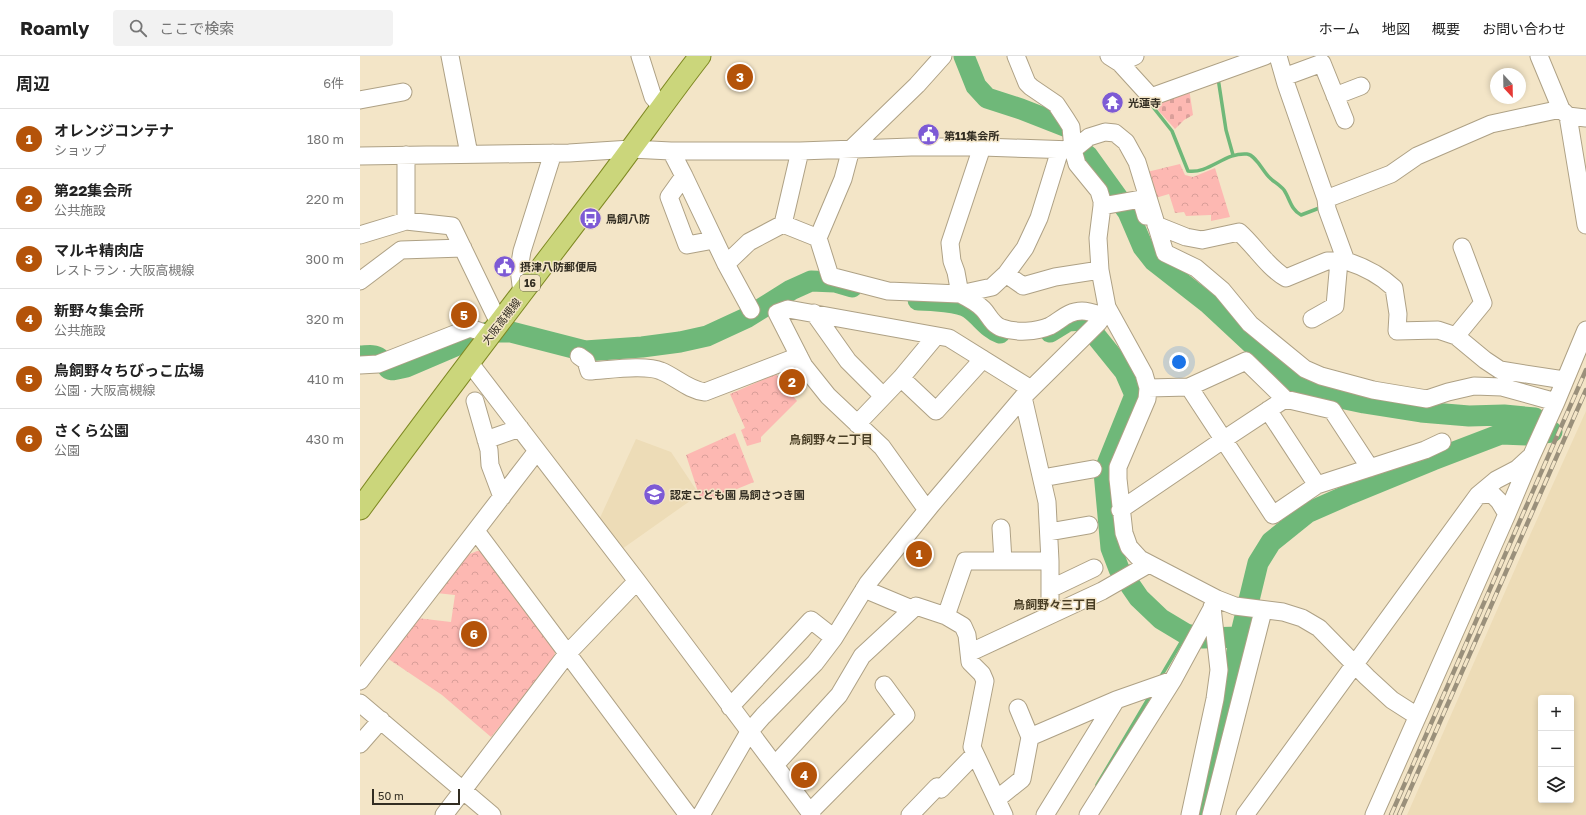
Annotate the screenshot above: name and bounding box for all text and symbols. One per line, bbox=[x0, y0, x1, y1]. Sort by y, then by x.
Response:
search box bbox=[113, 10, 393, 46]
text: Roamly bbox=[20, 16, 89, 39]
icon: search bbox=[127, 17, 149, 39]
text: ここで検索 bbox=[159, 19, 234, 37]
text: ホーム bbox=[1318, 20, 1360, 37]
text: 地図 bbox=[1382, 20, 1410, 37]
text: 概要 bbox=[1432, 20, 1460, 37]
text: お問い合わせ bbox=[1482, 20, 1566, 37]
pin: 3 bbox=[727, 62, 753, 92]
north arrow bbox=[1490, 68, 1526, 104]
text: 周辺 bbox=[16, 73, 50, 94]
text: 6件 bbox=[323, 75, 344, 91]
temple icon: 光蓮寺 bbox=[1099, 89, 1125, 115]
place label: 光蓮寺 bbox=[1128, 96, 1161, 109]
text: オレンジコンテナ bbox=[54, 121, 174, 139]
public building icon: 第11集会所 bbox=[916, 122, 942, 148]
place label: 第11集会所 bbox=[944, 129, 999, 142]
text: 1 bbox=[26, 131, 32, 147]
text: 180 m bbox=[307, 131, 344, 147]
text: ショップ bbox=[54, 142, 106, 158]
text: 第22集会所 bbox=[54, 181, 132, 199]
text: 2 bbox=[25, 191, 33, 207]
text: 220 m bbox=[306, 191, 344, 207]
text: 公共施設 bbox=[54, 202, 106, 218]
bus stop icon: 鳥飼八防 bbox=[578, 205, 604, 231]
place label: 鳥飼八防 bbox=[606, 212, 650, 225]
text: マルキ精肉店 bbox=[54, 241, 144, 259]
text: 3 bbox=[25, 251, 33, 267]
text: 300 m bbox=[306, 251, 344, 267]
public building icon: 摂津八防郵便局 bbox=[491, 253, 517, 279]
place label: 摂津八防郵便局 bbox=[520, 260, 597, 273]
text: レストラン · 大阪高槻線 bbox=[54, 262, 194, 278]
road number: 16 bbox=[520, 275, 540, 291]
street label: 大阪高槻線 bbox=[479, 295, 523, 347]
pin: 5 bbox=[451, 300, 477, 330]
text: 新野々集会所 bbox=[54, 301, 144, 319]
text: 4 bbox=[25, 311, 33, 327]
text: 320 m bbox=[306, 311, 344, 327]
text: 公共施設 bbox=[54, 322, 106, 338]
your location bbox=[1169, 352, 1189, 372]
text: 鳥飼野々ちびっこ広場 bbox=[54, 361, 204, 379]
pin: 2 bbox=[779, 367, 805, 397]
text: 5 bbox=[25, 371, 33, 387]
text: 410 m bbox=[307, 371, 344, 387]
text: 公園 · 大阪高槻線 bbox=[54, 382, 155, 398]
text: さくら公園 bbox=[54, 421, 129, 439]
text: 6 bbox=[25, 431, 33, 447]
text: 430 m bbox=[306, 431, 344, 447]
district label: 鳥飼野々二丁目 bbox=[789, 432, 873, 447]
text: 公園 bbox=[54, 442, 80, 458]
school or university icon: 認定こども園 鳥飼さつき園 bbox=[641, 481, 667, 507]
place label: 認定こども園 鳥飼さつき園 bbox=[670, 488, 805, 501]
pin: 1 bbox=[906, 539, 932, 569]
district label: 鳥飼野々三丁目 bbox=[1013, 597, 1097, 612]
pin: 6 bbox=[461, 619, 487, 649]
map controls bbox=[1538, 695, 1574, 803]
button: + bbox=[1538, 695, 1574, 731]
button: − bbox=[1538, 731, 1574, 767]
pin: 4 bbox=[791, 760, 817, 790]
button: layers bbox=[1538, 767, 1574, 803]
scale bar bbox=[372, 787, 460, 806]
text: 50 m bbox=[378, 789, 404, 802]

